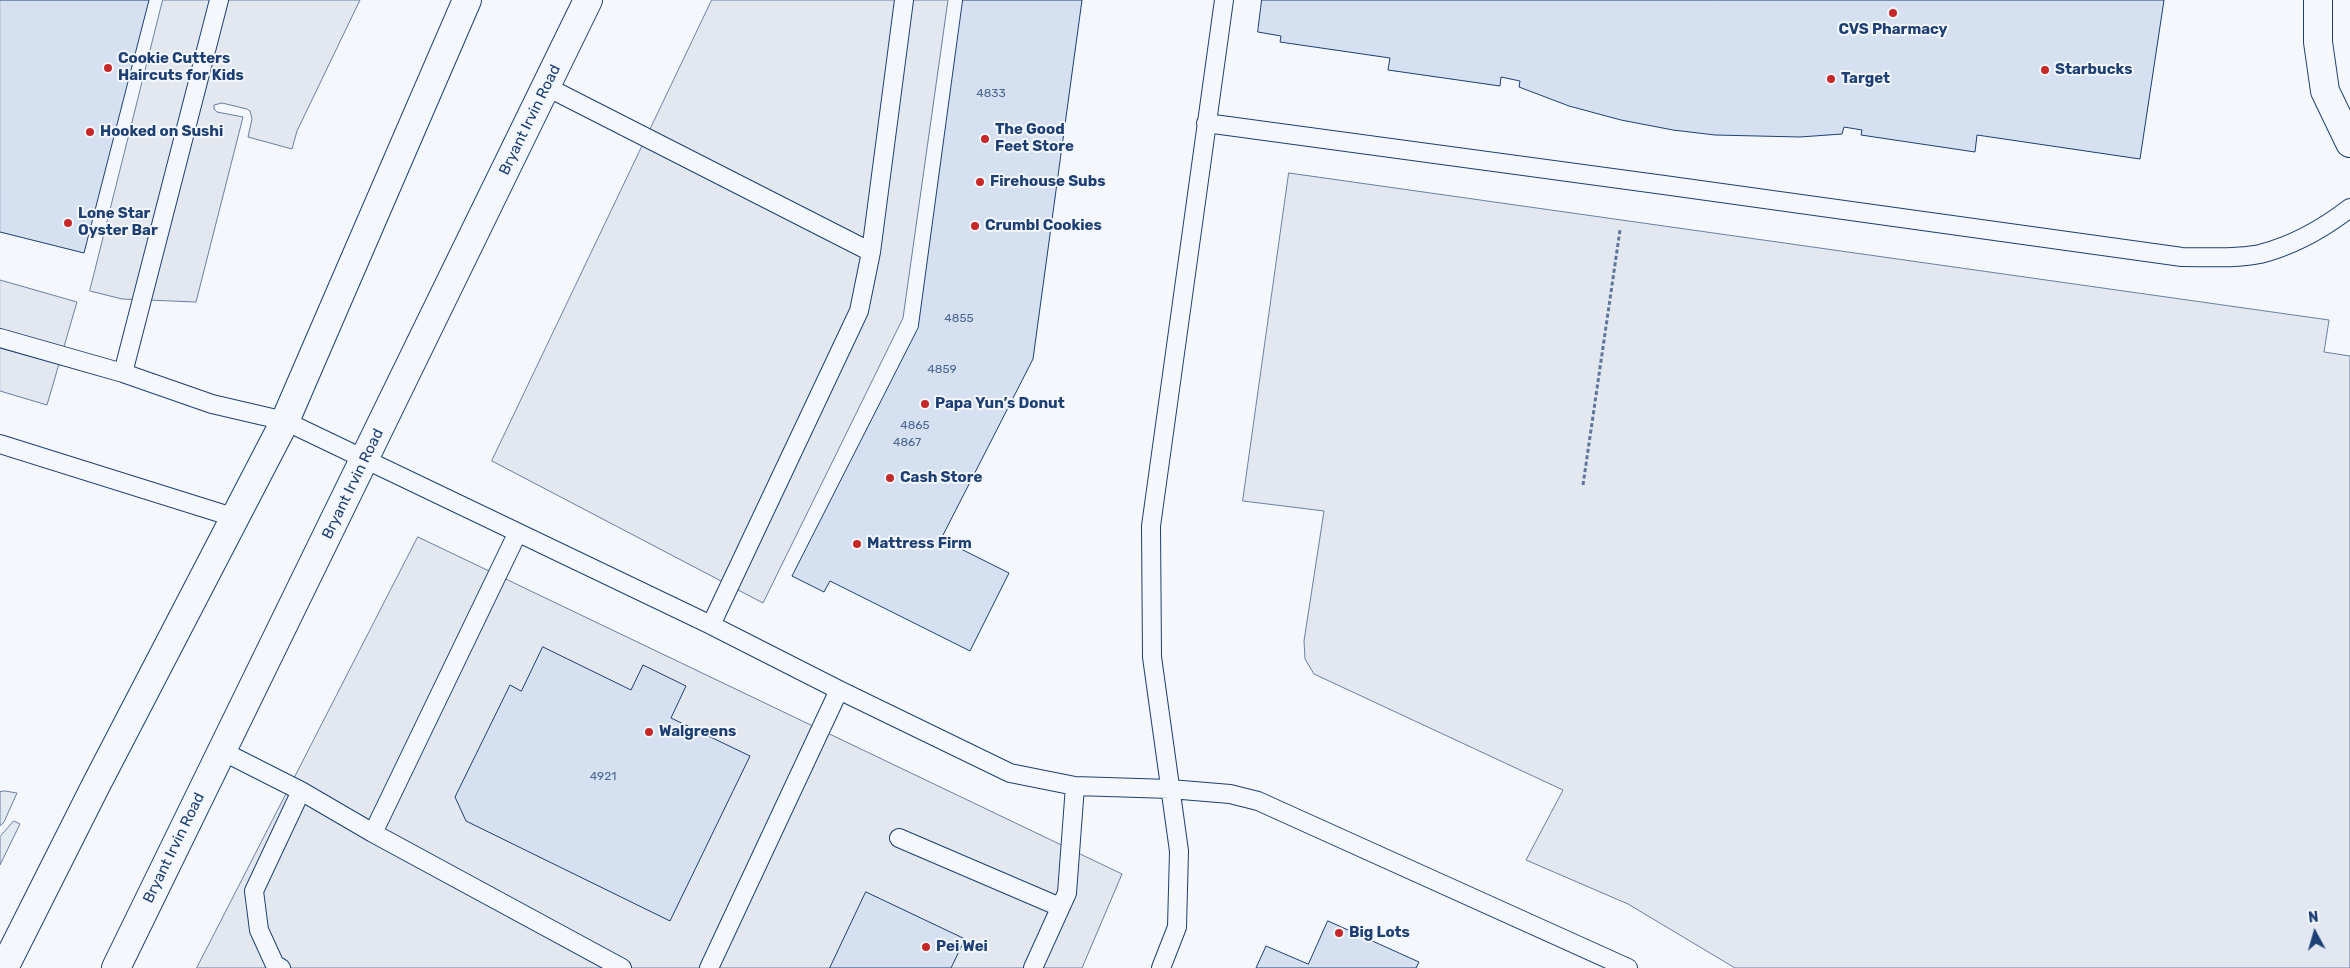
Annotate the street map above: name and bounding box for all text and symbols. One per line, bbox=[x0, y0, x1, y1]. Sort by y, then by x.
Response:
marker: CVS Pharmacy bbox=[1887, 7, 1899, 19]
place label: CVS Pharmacy bbox=[1838, 21, 1948, 39]
place label: Cookie Cutters Haircuts for Kids bbox=[118, 50, 244, 85]
place label: Starbucks bbox=[2055, 61, 2132, 79]
marker: Cookie Cutters Haircuts for Kids bbox=[102, 62, 114, 74]
street label: Bryant Irvin Road bbox=[495, 62, 565, 178]
marker: Starbucks bbox=[2039, 64, 2051, 76]
place label: Target bbox=[1841, 70, 1890, 88]
marker: Target bbox=[1825, 73, 1837, 85]
house number: 4833 bbox=[976, 87, 1006, 101]
place label: The Good Feet Store bbox=[995, 121, 1074, 156]
place label: Hooked on Sushi bbox=[100, 123, 223, 141]
marker: Hooked on Sushi bbox=[84, 126, 96, 138]
marker: The Good Feet Store bbox=[979, 133, 991, 145]
place label: Firehouse Subs bbox=[990, 173, 1105, 191]
marker: Firehouse Subs bbox=[974, 176, 986, 188]
place label: Lone Star Oyster Bar bbox=[78, 205, 158, 240]
marker: Lone Star Oyster Bar bbox=[62, 217, 74, 229]
place label: Crumbl Cookies bbox=[985, 217, 1102, 235]
marker: Crumbl Cookies bbox=[969, 220, 981, 232]
house number: 4855 bbox=[944, 312, 974, 326]
house number: 4859 bbox=[927, 363, 957, 377]
place label: Papa Yun’s Donut bbox=[935, 395, 1065, 413]
marker: Papa Yun’s Donut bbox=[919, 398, 931, 410]
house number: 4865 bbox=[900, 419, 930, 433]
street label: Bryant Irvin Road bbox=[318, 426, 388, 542]
house number: 4867 bbox=[893, 436, 921, 450]
place label: Cash Store bbox=[900, 469, 982, 487]
marker: Cash Store bbox=[884, 472, 896, 484]
place label: Mattress Firm bbox=[867, 535, 972, 553]
marker: Mattress Firm bbox=[851, 538, 863, 550]
place label: Walgreens bbox=[659, 723, 736, 741]
marker: Walgreens bbox=[643, 726, 655, 738]
house number: 4921 bbox=[590, 770, 616, 784]
street label: Bryant Irvin Road bbox=[139, 790, 209, 906]
north arrow bbox=[2290, 908, 2340, 958]
text: N bbox=[2307, 909, 2319, 927]
place label: Big Lots bbox=[1349, 924, 1410, 942]
marker: Big Lots bbox=[1333, 927, 1345, 939]
place label: Pei Wei bbox=[936, 938, 988, 956]
marker: Pei Wei bbox=[920, 941, 932, 953]

